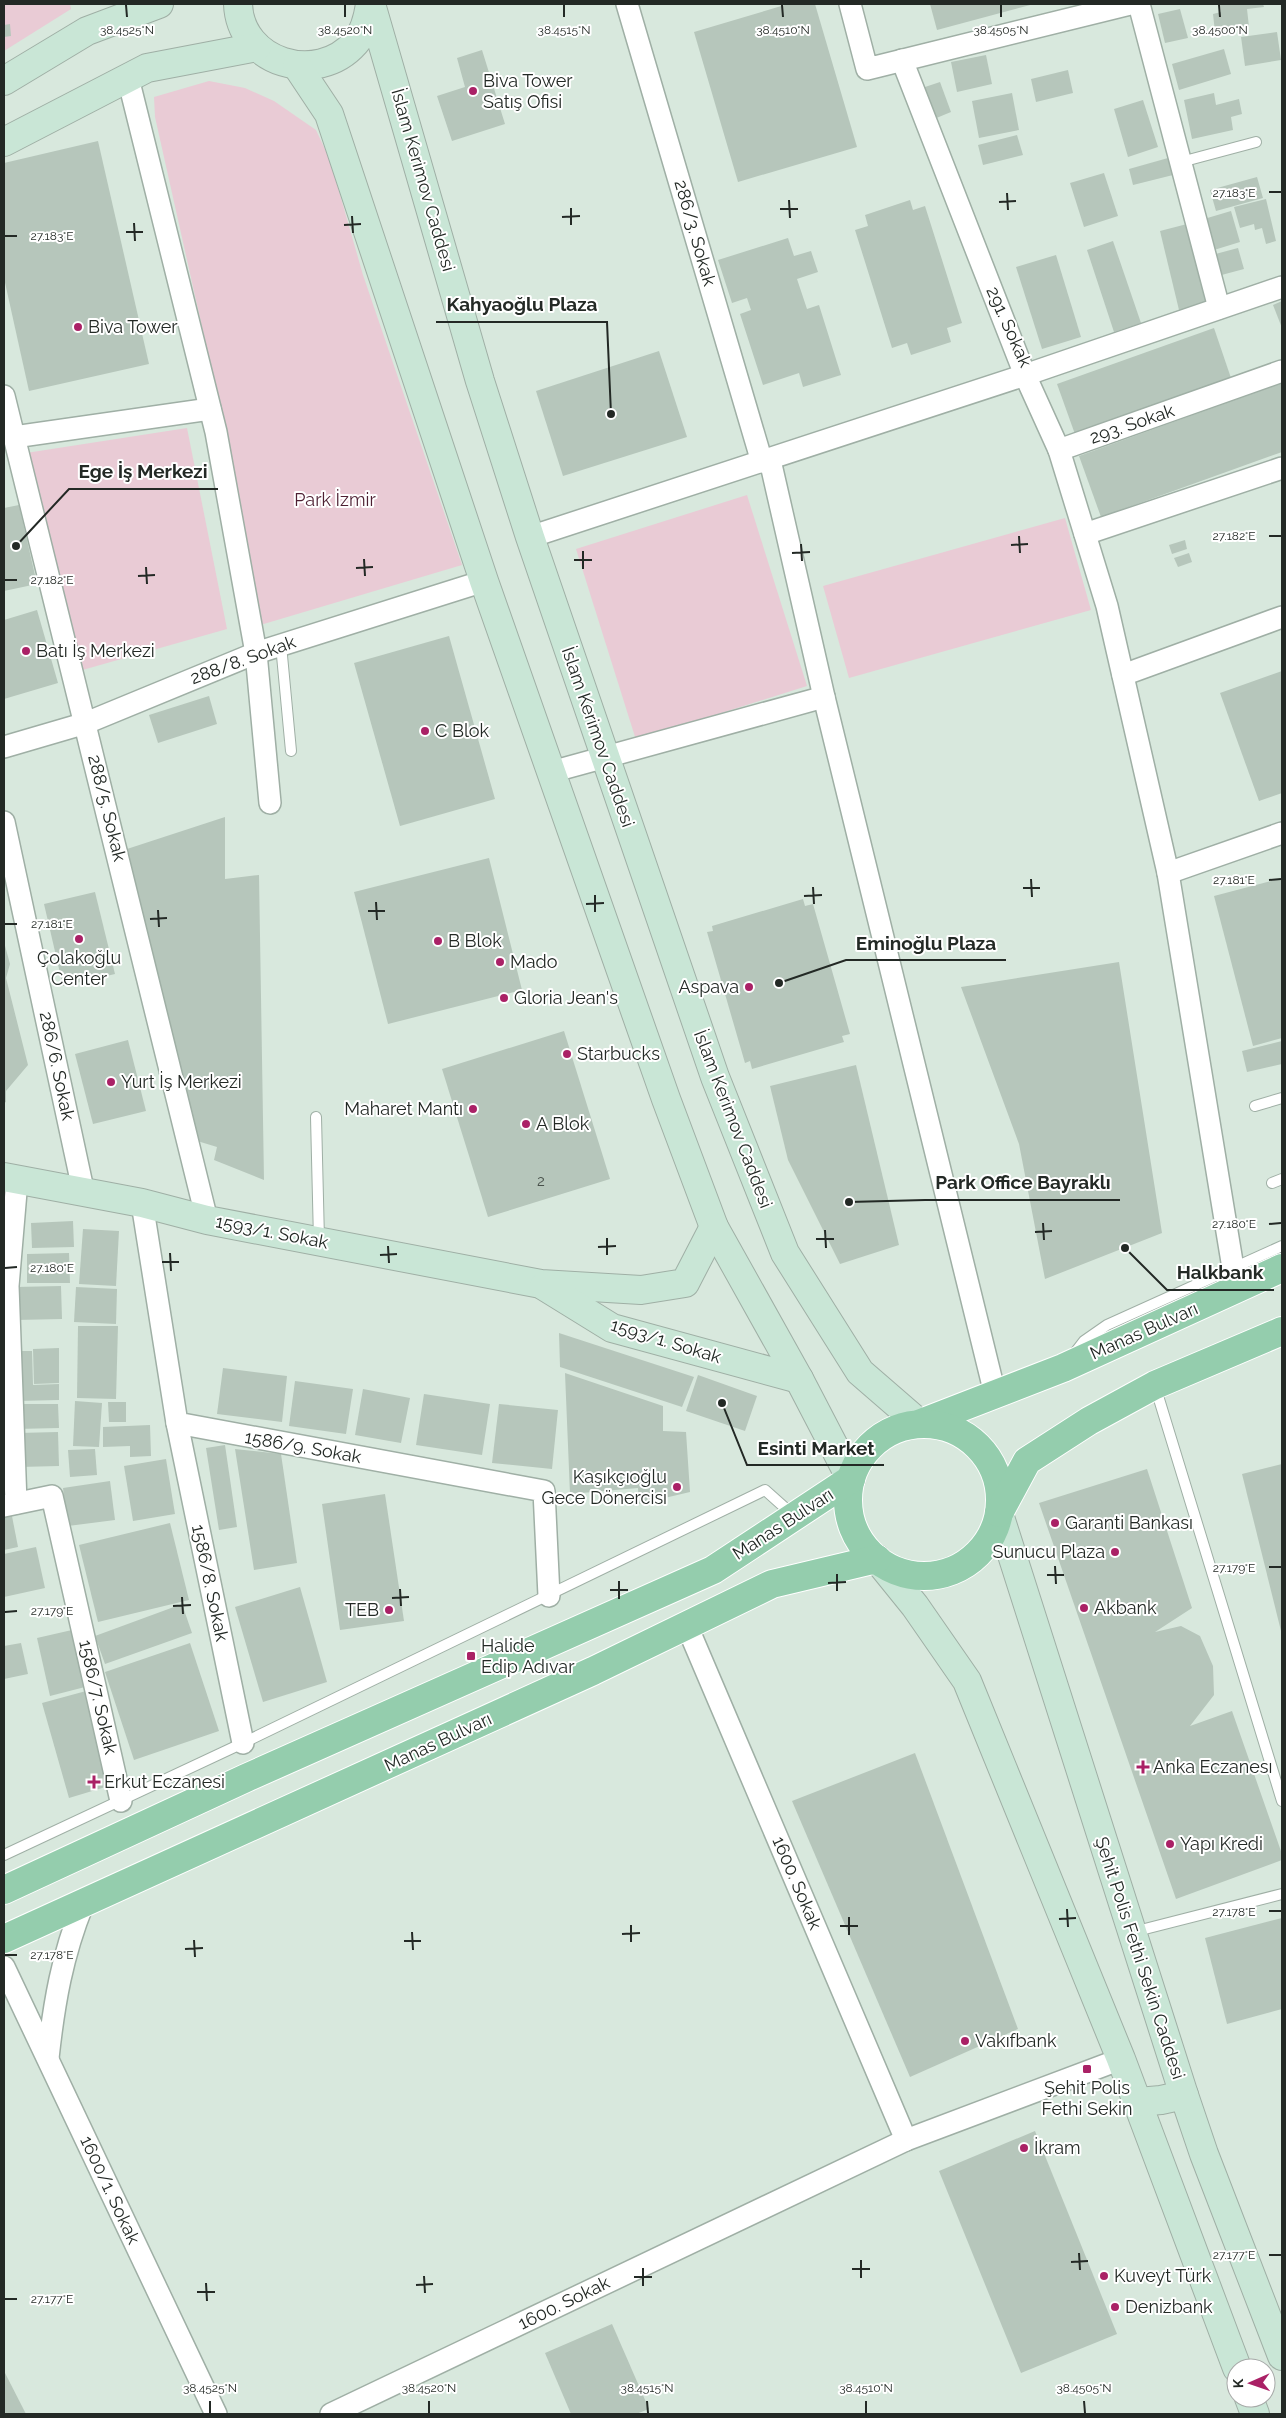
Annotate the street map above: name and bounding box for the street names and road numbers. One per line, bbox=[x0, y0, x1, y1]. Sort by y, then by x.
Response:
street label: İslam Kerimov Caddesi bbox=[387, 86, 460, 274]
street label: 286/3. Sokak bbox=[670, 177, 721, 289]
street label: 291. Sokak bbox=[982, 283, 1037, 371]
street label: 293. Sokak bbox=[1087, 399, 1177, 448]
street label: 288/8. Sokak bbox=[187, 631, 299, 688]
street label: İslam Kerimov Caddesi bbox=[558, 644, 639, 830]
street label: 288/5. Sokak bbox=[84, 752, 131, 864]
street label: 286/6. Sokak bbox=[36, 1010, 79, 1123]
street label: İslam Kerimov Caddesi bbox=[690, 1027, 777, 1211]
street label: 1593/1. Sokak bbox=[214, 1210, 331, 1253]
street label: Manas Bulvarı bbox=[1087, 1297, 1201, 1364]
street label: 1593/1. Sokak bbox=[608, 1314, 724, 1367]
street label: 1586/9. Sokak bbox=[243, 1426, 364, 1467]
street label: Manas Bulvarı bbox=[728, 1483, 837, 1564]
street label: 1586/8. Sokak bbox=[188, 1523, 233, 1644]
street label: 1586/7. Sokak bbox=[75, 1638, 122, 1757]
street label: Manas Bulvarı bbox=[381, 1708, 495, 1776]
street label: 1600. Sokak bbox=[768, 1833, 827, 1933]
street label: Şehit Polis Fethi Sekin Caddesi bbox=[1091, 1834, 1190, 2082]
street label: 1600/1. Sokak bbox=[76, 2132, 145, 2248]
street label: 1600. Sokak bbox=[515, 2271, 613, 2334]

